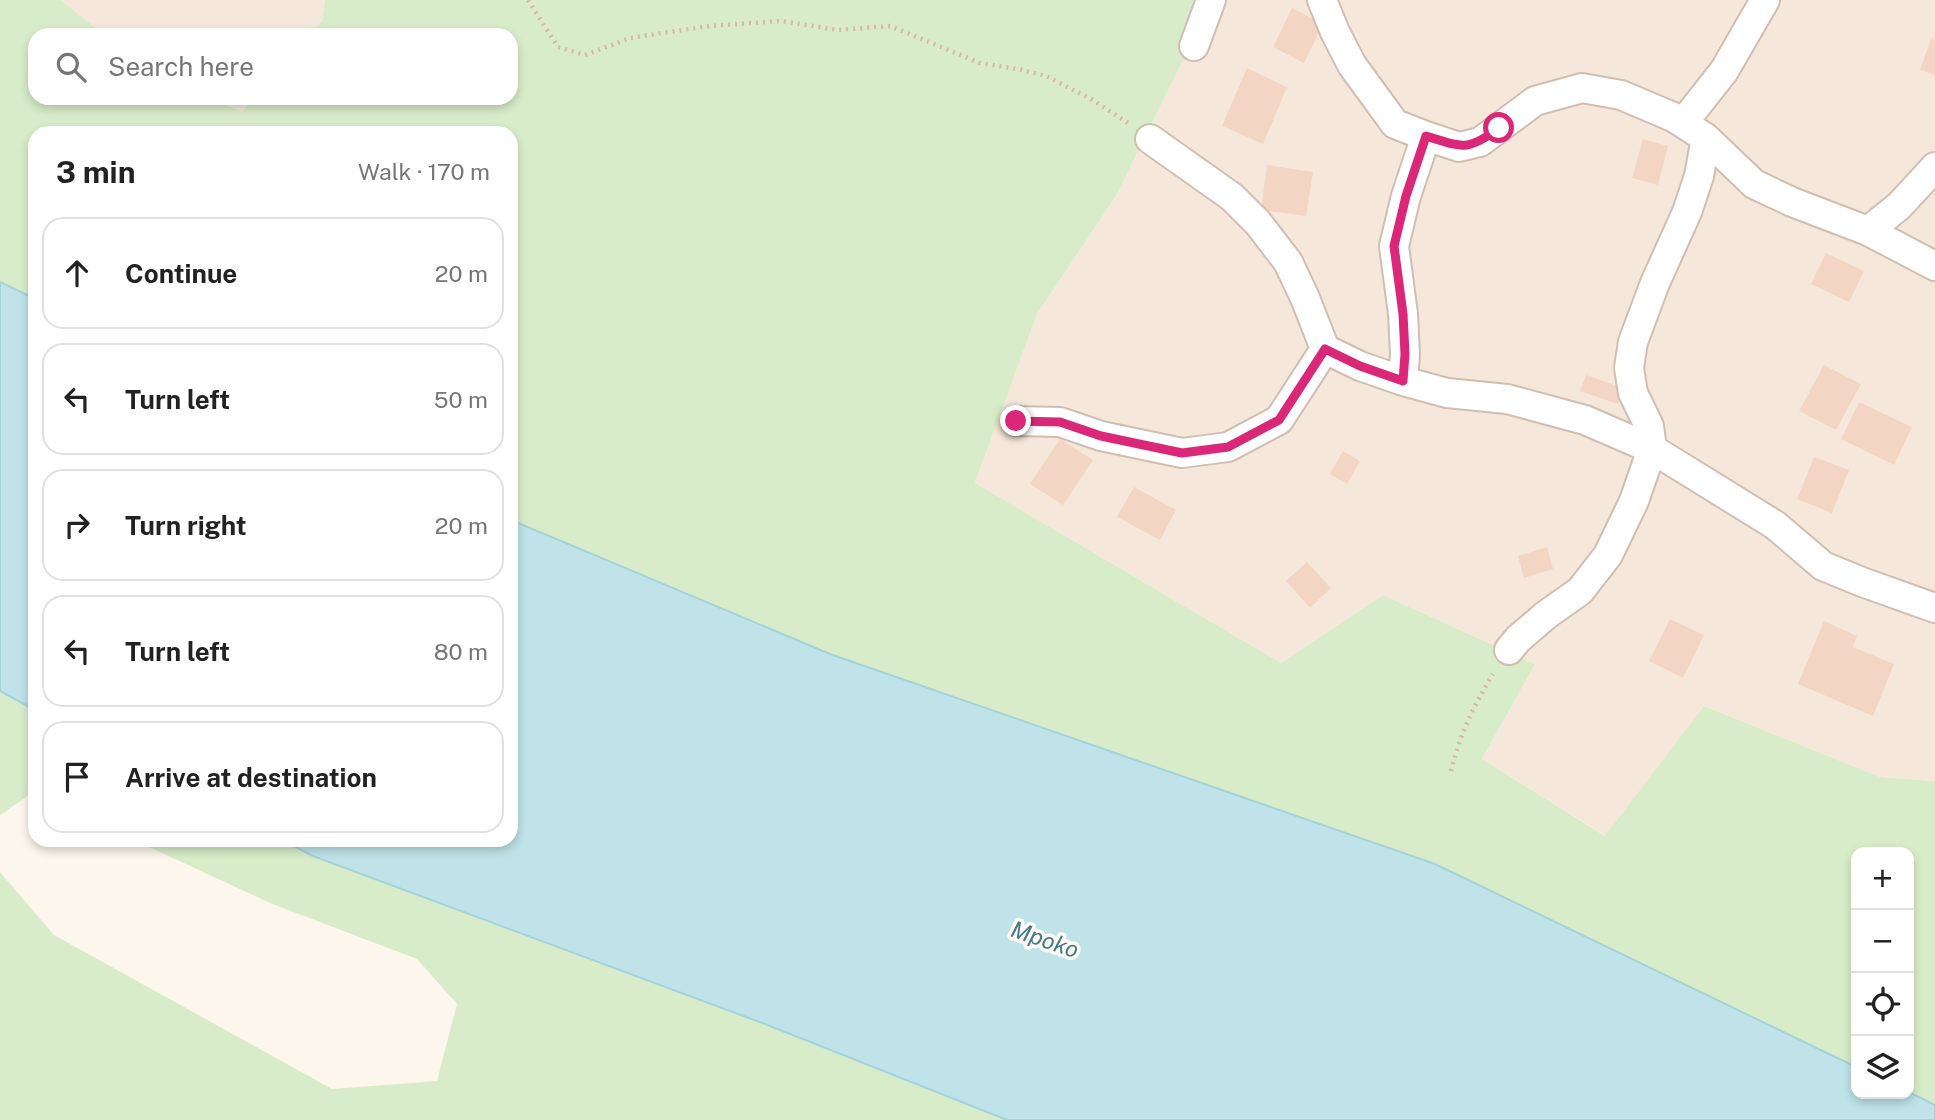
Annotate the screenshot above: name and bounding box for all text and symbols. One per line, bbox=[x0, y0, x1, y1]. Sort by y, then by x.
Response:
search box bbox=[28, 28, 518, 105]
icon: search bbox=[52, 48, 90, 86]
text: Search here bbox=[108, 51, 254, 82]
route start bbox=[1483, 112, 1514, 143]
text: 3 min bbox=[56, 154, 135, 190]
text: Walk · 170 m bbox=[358, 158, 490, 185]
icon: ahead bbox=[58, 254, 96, 292]
text: Continue bbox=[125, 258, 237, 289]
text: 20 m bbox=[435, 260, 488, 287]
icon: left bbox=[58, 380, 96, 418]
text: Turn left bbox=[125, 384, 230, 415]
text: 50 m bbox=[434, 386, 488, 413]
route end bbox=[1000, 405, 1031, 436]
icon: right bbox=[58, 506, 96, 544]
text: Turn right bbox=[125, 510, 247, 541]
text: 20 m bbox=[435, 512, 488, 539]
icon: left bbox=[58, 632, 96, 670]
text: Turn left bbox=[125, 636, 230, 667]
text: 80 m bbox=[434, 638, 488, 665]
icon: arrive bbox=[58, 758, 96, 796]
text: Arrive at destination bbox=[125, 762, 377, 793]
map controls bbox=[1851, 847, 1914, 1099]
button: + bbox=[1851, 847, 1914, 910]
button: − bbox=[1851, 910, 1914, 973]
water label: Mpoko bbox=[1008, 915, 1082, 963]
button: locate bbox=[1851, 973, 1914, 1036]
button: layers bbox=[1851, 1036, 1914, 1099]

